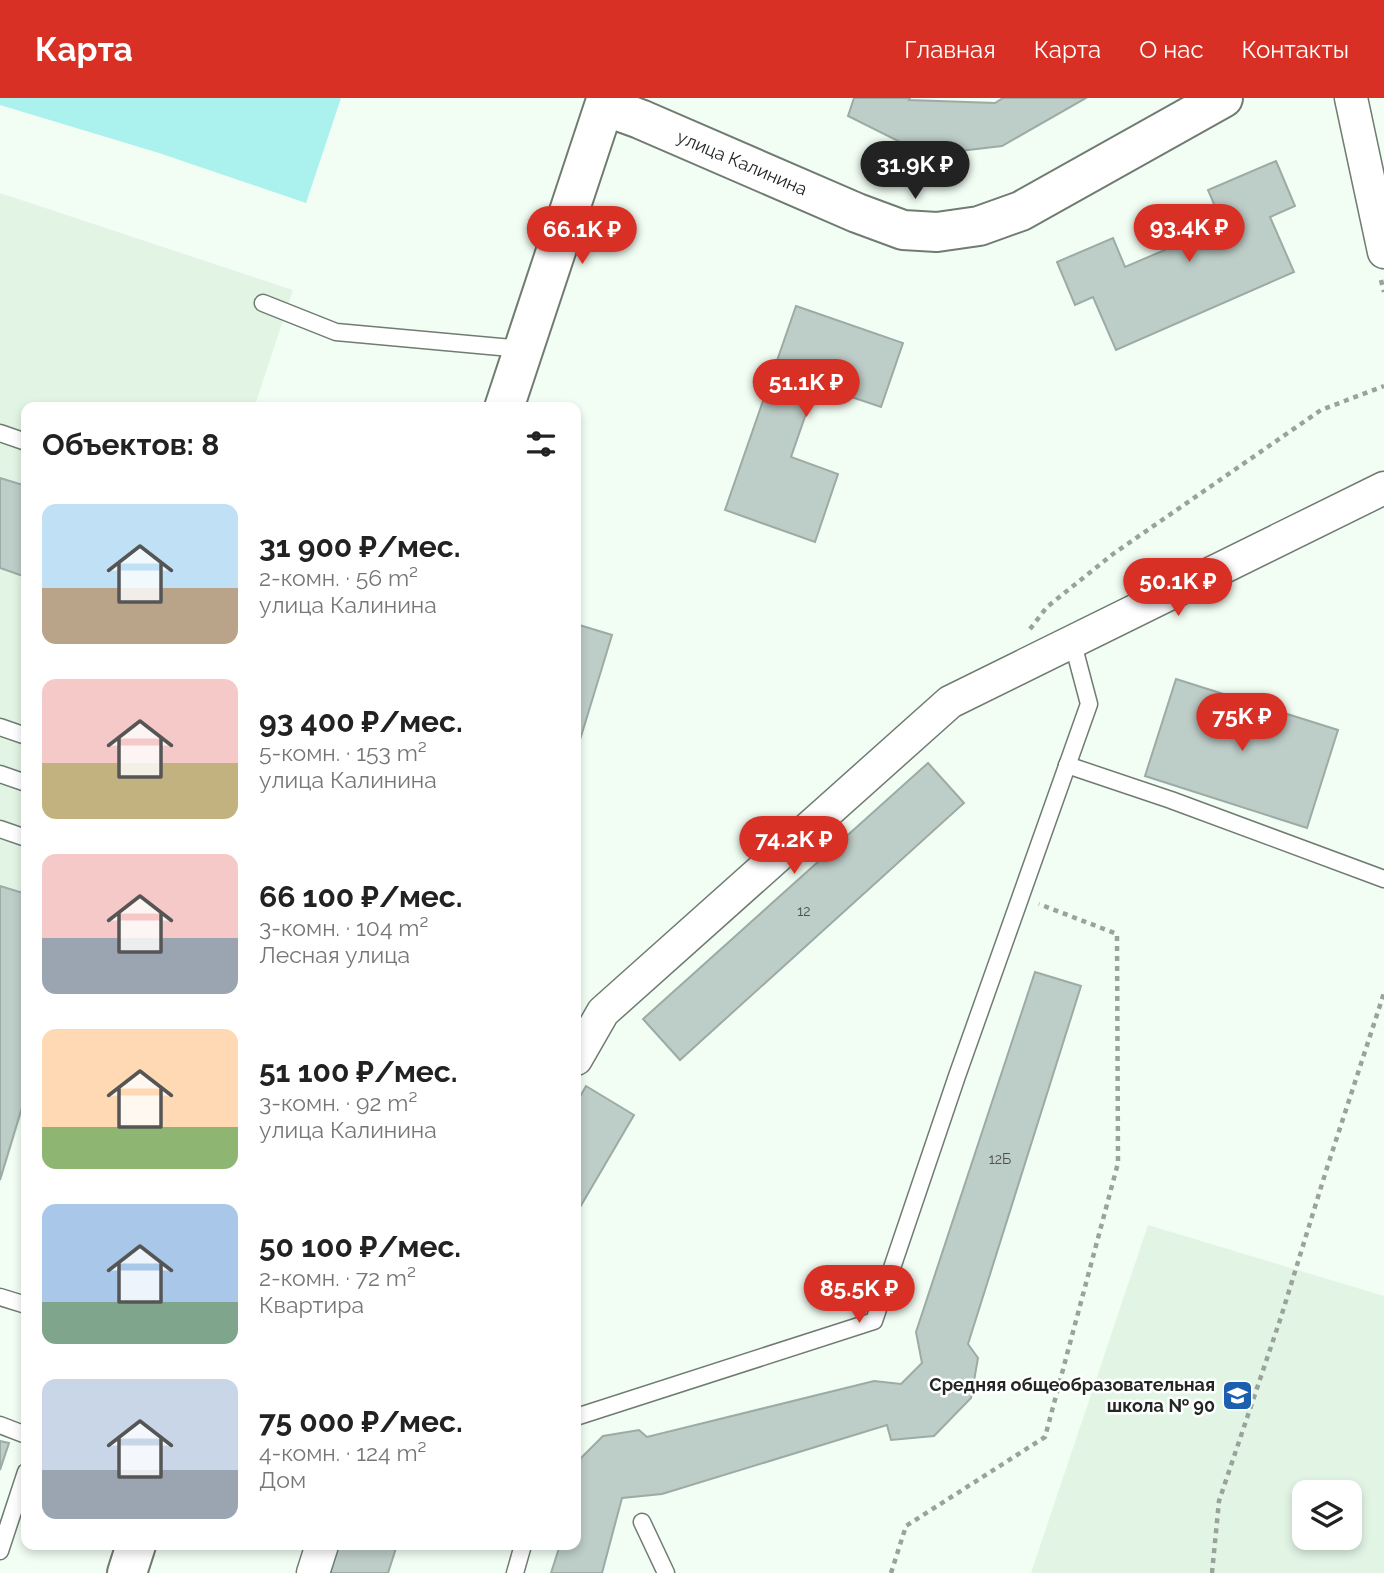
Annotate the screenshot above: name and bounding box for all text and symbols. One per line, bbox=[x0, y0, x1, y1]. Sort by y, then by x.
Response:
text: Карта bbox=[35, 30, 133, 69]
text: Главная bbox=[904, 35, 996, 64]
text: Карта bbox=[1034, 35, 1101, 64]
text: О нас bbox=[1139, 35, 1204, 64]
text: Контакты bbox=[1242, 35, 1349, 64]
street label: улица Калинина bbox=[674, 126, 810, 199]
pin: 31.9K ₽ bbox=[850, 141, 980, 201]
text: 31.9K ₽ bbox=[877, 150, 953, 177]
pin: 93.4K ₽ bbox=[1124, 204, 1254, 264]
pin: 66.1K ₽ bbox=[517, 206, 647, 266]
text: 93.4K ₽ bbox=[1150, 213, 1228, 240]
text: 66.1K ₽ bbox=[543, 215, 621, 242]
pin: 51.1K ₽ bbox=[741, 360, 871, 419]
text: 51.1K ₽ bbox=[769, 368, 843, 395]
icon: filters bbox=[522, 425, 560, 463]
text: Объектов: 8 bbox=[42, 427, 219, 462]
text: 31 900 ₽/мес. bbox=[259, 529, 460, 564]
icon: home bbox=[98, 532, 182, 616]
pin: 50.1K ₽ bbox=[1113, 559, 1243, 618]
text: 2-комн. · 56 m² bbox=[259, 564, 418, 591]
text: 50.1K ₽ bbox=[1139, 567, 1217, 594]
text: улица Калинина bbox=[259, 591, 437, 618]
pin: 75K ₽ bbox=[1193, 694, 1291, 753]
text: 75K ₽ bbox=[1212, 702, 1272, 729]
text: 93 400 ₽/мес. bbox=[259, 704, 463, 739]
icon: home bbox=[98, 707, 182, 791]
text: 5-комн. · 153 m² bbox=[259, 739, 427, 766]
text: улица Калинина bbox=[259, 766, 437, 793]
pin: 74.2K ₽ bbox=[729, 816, 859, 876]
text: 74.2K ₽ bbox=[755, 825, 833, 852]
text: 66 100 ₽/мес. bbox=[259, 879, 462, 914]
icon: home bbox=[98, 882, 182, 966]
house number: 12 bbox=[797, 903, 811, 919]
text: 3-комн. · 104 m² bbox=[259, 914, 428, 941]
text: Лесная улица bbox=[259, 941, 410, 968]
text: 51 100 ₽/мес. bbox=[259, 1054, 457, 1089]
icon: home bbox=[98, 1057, 182, 1141]
text: 3-комн. · 92 m² bbox=[259, 1089, 417, 1116]
text: улица Калинина bbox=[259, 1116, 437, 1143]
house number: 12Б bbox=[989, 1151, 1011, 1167]
text: 50 100 ₽/мес. bbox=[259, 1229, 461, 1264]
icon: home bbox=[98, 1232, 182, 1316]
text: 2-комн. · 72 m² bbox=[259, 1264, 416, 1291]
pin: 85.5K ₽ bbox=[794, 1266, 924, 1325]
text: 85.5K ₽ bbox=[820, 1274, 898, 1301]
text: Квартира bbox=[259, 1291, 364, 1318]
place label: Средняя общеобразовательная школа № 90 bbox=[929, 1374, 1215, 1416]
school or university icon: Средняя общеобразовательная школа № 90 bbox=[1221, 1378, 1255, 1412]
text: 75 000 ₽/мес. bbox=[259, 1404, 463, 1439]
icon: home bbox=[98, 1407, 182, 1491]
text: 4-комн. · 124 m² bbox=[259, 1439, 427, 1466]
text: Дом bbox=[259, 1466, 306, 1493]
map controls bbox=[1292, 1480, 1362, 1550]
button: layers bbox=[1292, 1480, 1362, 1550]

